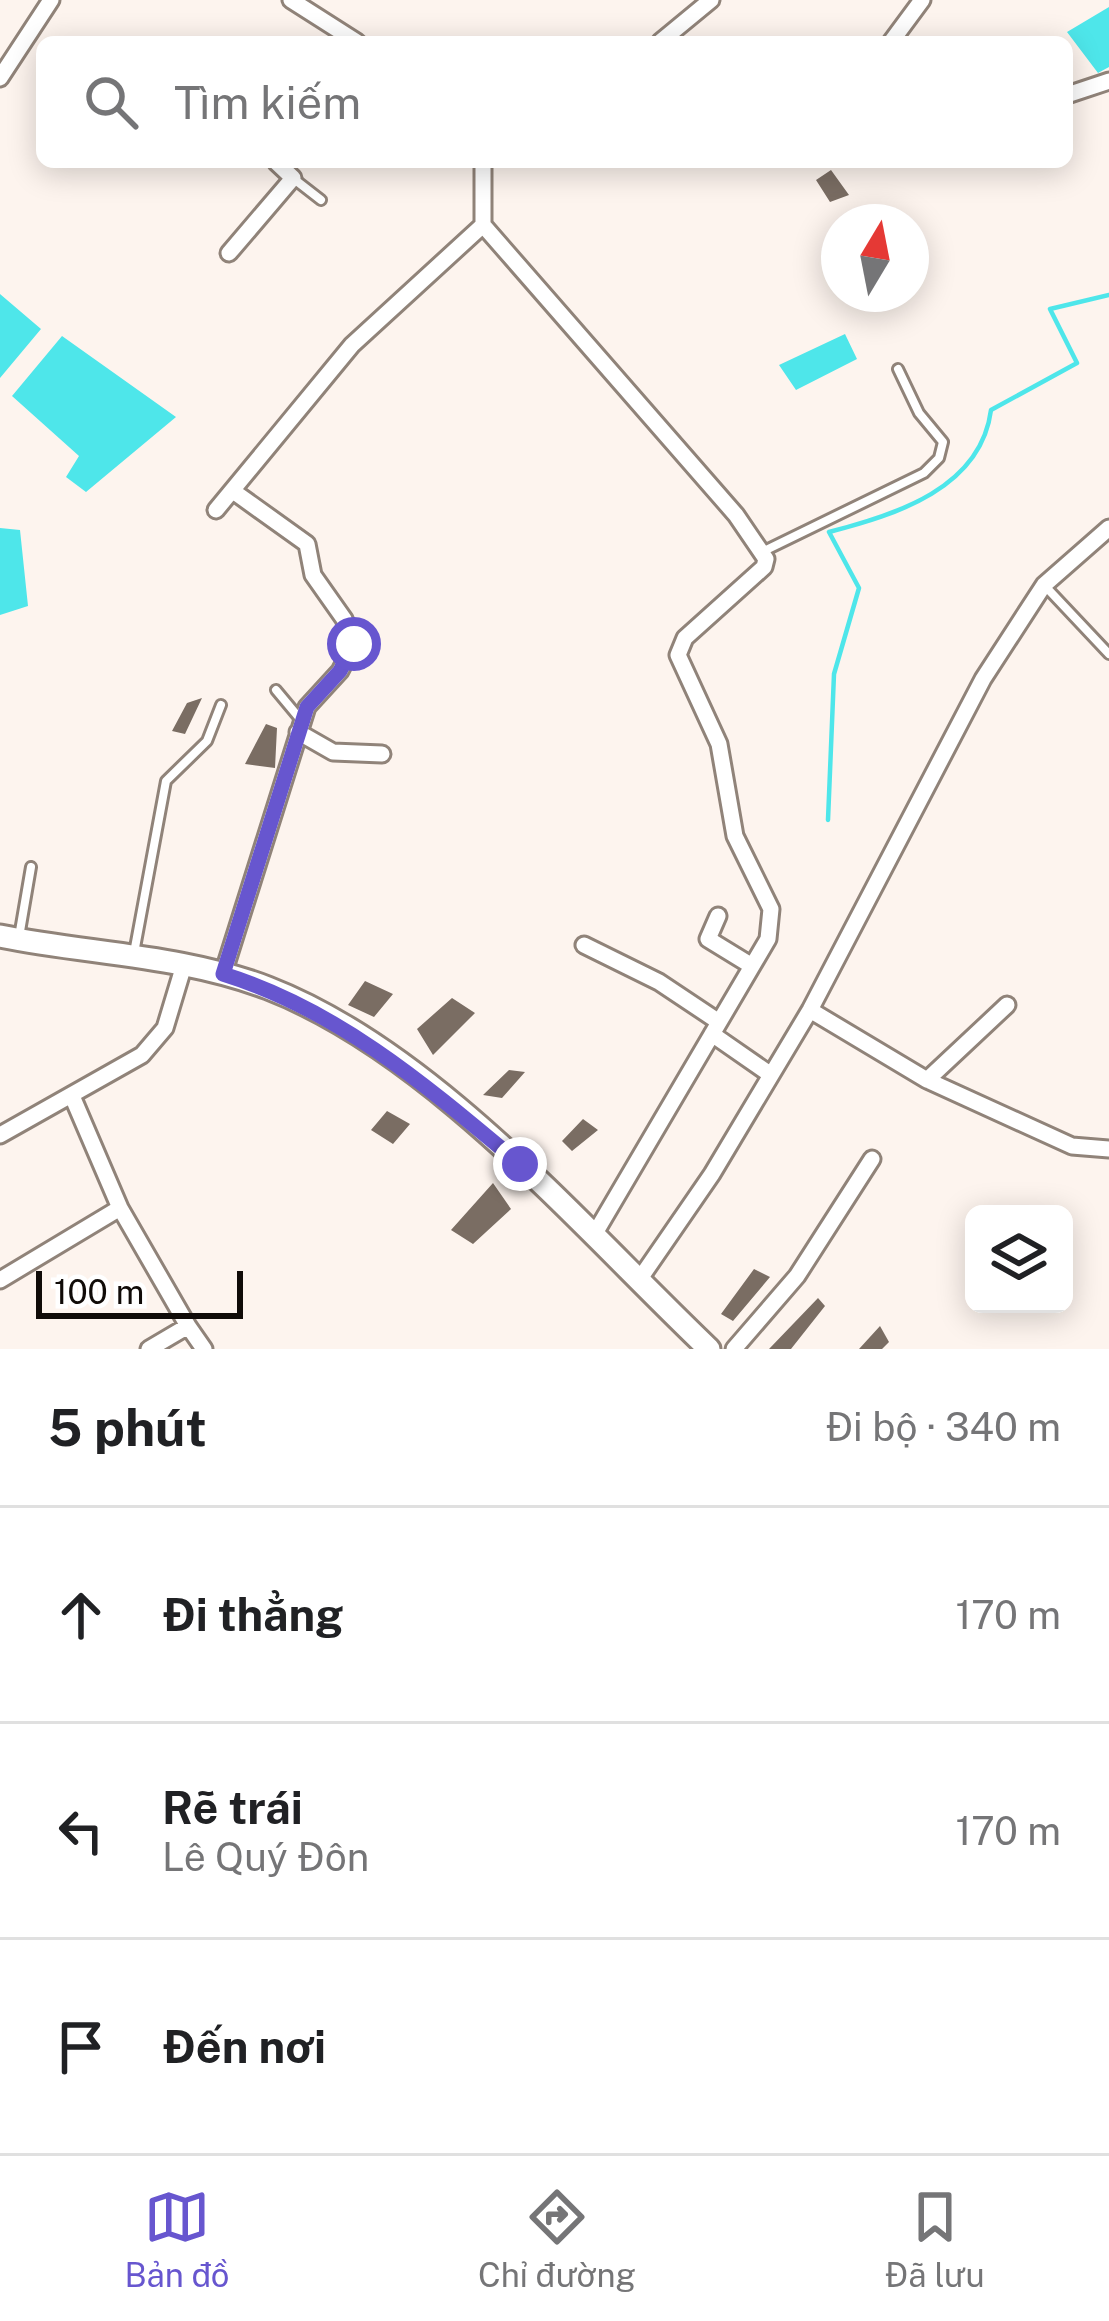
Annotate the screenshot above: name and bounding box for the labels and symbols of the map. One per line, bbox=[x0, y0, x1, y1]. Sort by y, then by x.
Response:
north arrow bbox=[821, 204, 929, 312]
route start bbox=[327, 617, 381, 671]
route end bbox=[493, 1137, 547, 1191]
scale bar bbox=[36, 1265, 243, 1318]

